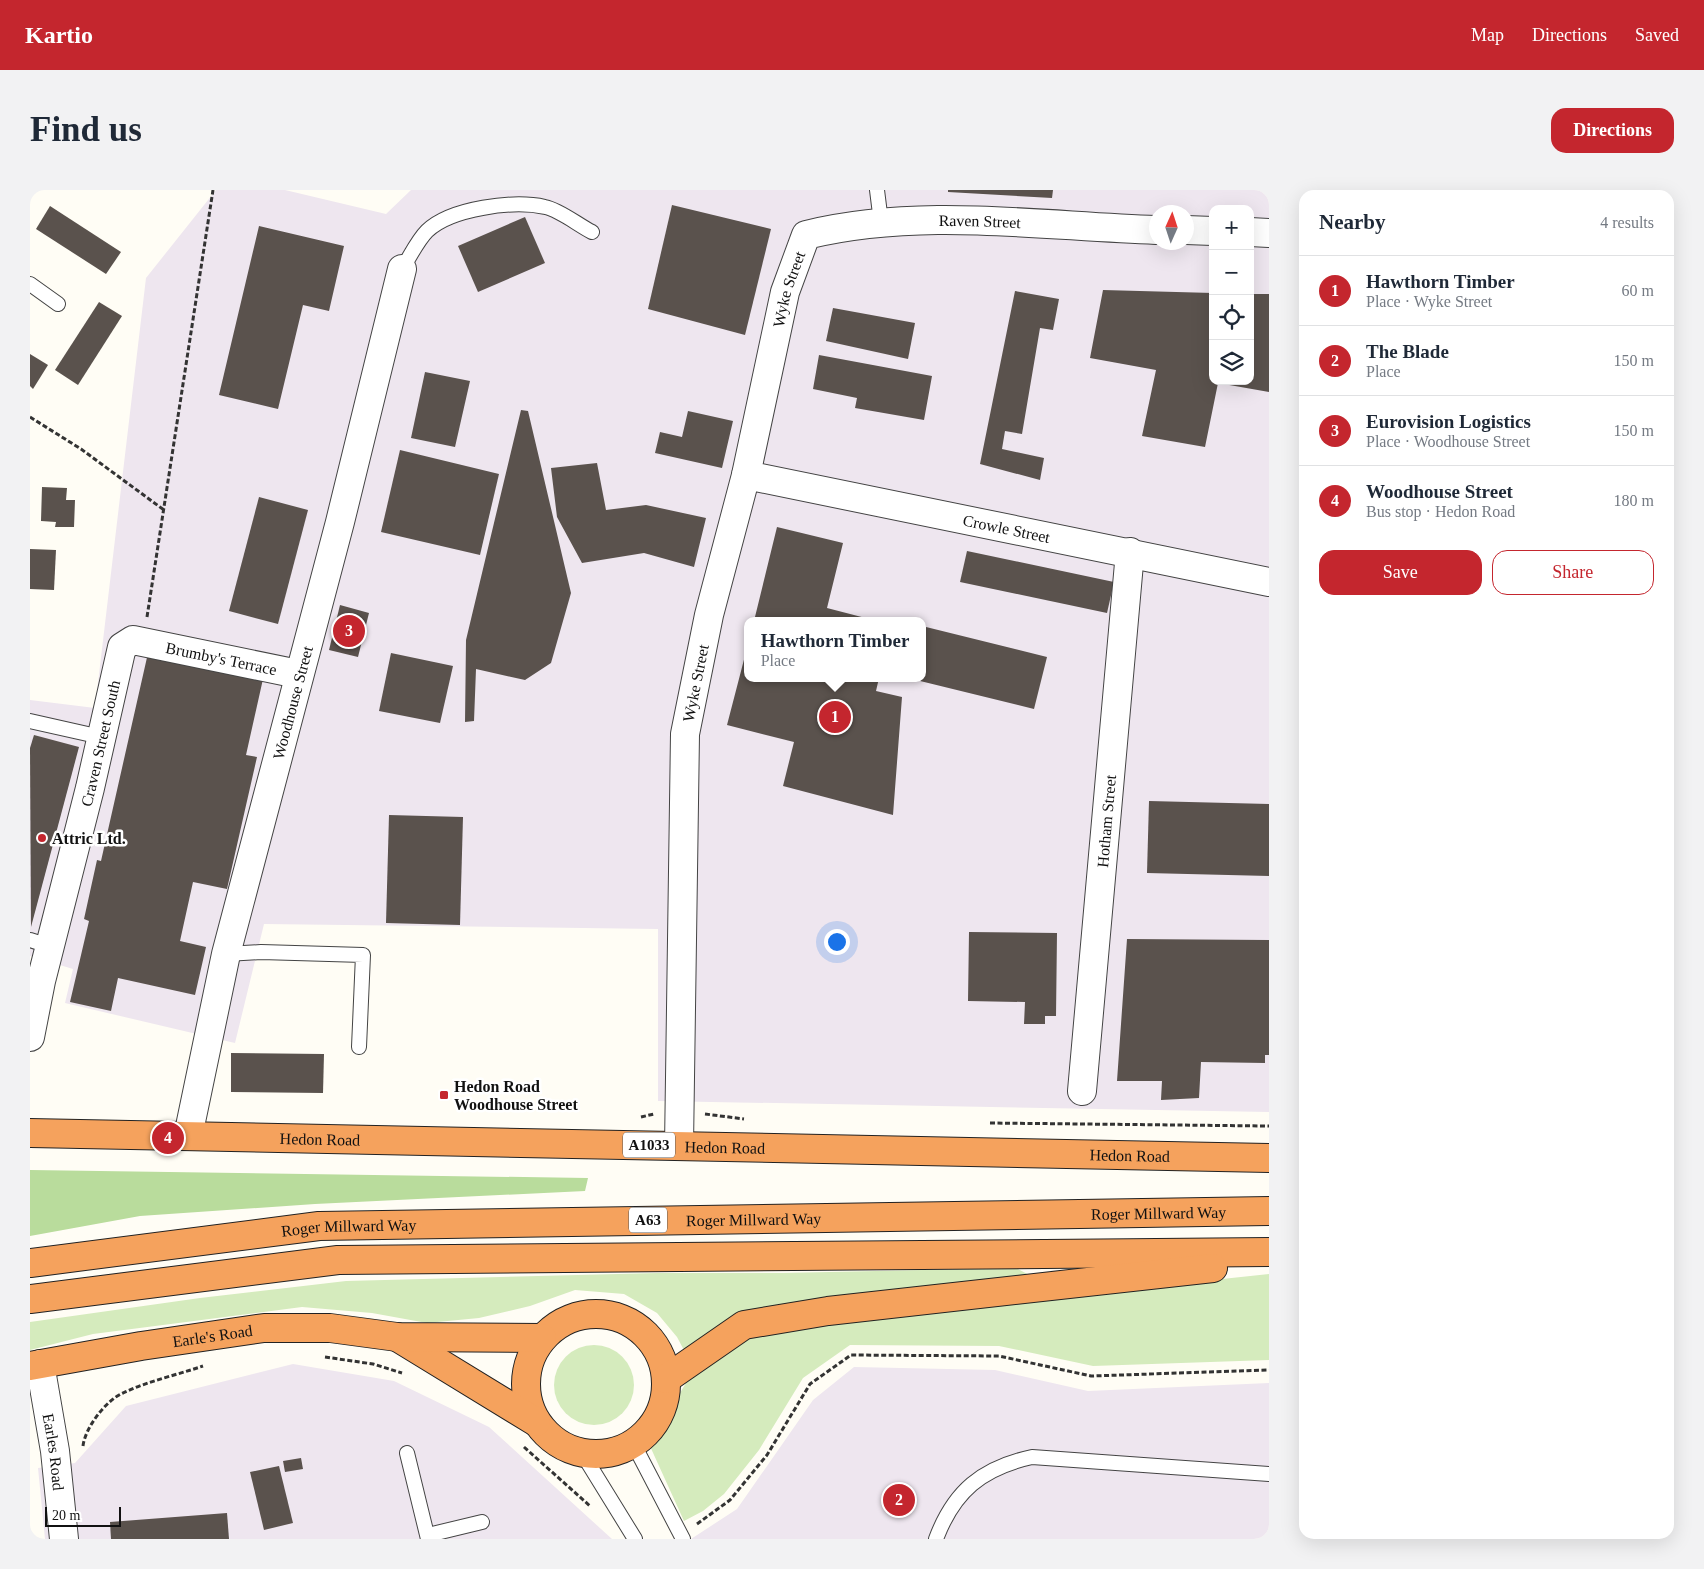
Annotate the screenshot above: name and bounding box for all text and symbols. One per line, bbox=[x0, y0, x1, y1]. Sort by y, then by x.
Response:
text: Kartio bbox=[25, 22, 93, 48]
text: Map bbox=[1471, 25, 1504, 45]
text: Directions bbox=[1532, 25, 1607, 45]
text: Saved bbox=[1635, 25, 1679, 45]
button: Directions bbox=[1551, 108, 1674, 153]
text: Find us bbox=[30, 110, 142, 149]
north arrow bbox=[1149, 205, 1194, 250]
map controls bbox=[1209, 205, 1254, 385]
button: + bbox=[1209, 205, 1254, 250]
text: Nearby bbox=[1319, 210, 1386, 234]
street label: Raven Street bbox=[939, 211, 1022, 231]
text: 4 results bbox=[1600, 214, 1654, 231]
street label: Wyke Street bbox=[769, 248, 808, 329]
button: − bbox=[1209, 250, 1254, 295]
text: Hawthorn Timber bbox=[1366, 271, 1515, 292]
text: 1 bbox=[1331, 282, 1339, 299]
text: 60 m bbox=[1622, 282, 1654, 299]
text: Place · Wyke Street bbox=[1366, 293, 1492, 310]
button: locate bbox=[1209, 295, 1254, 340]
button: layers bbox=[1209, 340, 1254, 385]
text: The Blade bbox=[1366, 341, 1449, 362]
text: 2 bbox=[1331, 352, 1339, 369]
text: 150 m bbox=[1614, 352, 1654, 369]
text: Place bbox=[1366, 363, 1401, 380]
text: Eurovision Logistics bbox=[1366, 411, 1531, 432]
text: 3 bbox=[1331, 422, 1339, 439]
text: 150 m bbox=[1614, 422, 1654, 439]
text: Place · Woodhouse Street bbox=[1366, 433, 1530, 450]
text: Woodhouse Street bbox=[1366, 481, 1513, 502]
text: 4 bbox=[1331, 492, 1339, 509]
text: 180 m bbox=[1614, 492, 1654, 509]
text: Bus stop · Hedon Road bbox=[1366, 503, 1515, 520]
street label: Crowle Street bbox=[962, 511, 1052, 546]
button: Save bbox=[1319, 550, 1482, 595]
button: Share bbox=[1492, 550, 1654, 595]
pin: 3 bbox=[333, 612, 365, 650]
popup bbox=[744, 617, 926, 682]
text: Hawthorn Timber bbox=[761, 630, 909, 651]
street label: Brumby's Terrace bbox=[164, 638, 278, 678]
street label: Wyke Street bbox=[679, 642, 711, 723]
street label: Woodhouse Street bbox=[269, 643, 316, 761]
text: Place bbox=[761, 652, 795, 669]
street label: Craven Street South bbox=[77, 679, 123, 808]
pin: 1 bbox=[819, 698, 851, 736]
street label: Hotham Street bbox=[1093, 773, 1119, 868]
place label: Attric Ltd. bbox=[52, 830, 126, 847]
marker: Attric Ltd. bbox=[36, 832, 48, 844]
your location bbox=[824, 929, 850, 955]
place label: Hedon Road Woodhouse Street bbox=[454, 1078, 578, 1113]
marker: Hedon Road Woodhouse Street bbox=[438, 1089, 450, 1101]
pin: 4 bbox=[152, 1119, 184, 1157]
street label: Hedon Road bbox=[280, 1130, 360, 1148]
road number: A1033 bbox=[623, 1132, 675, 1158]
street label: Hedon Road bbox=[684, 1138, 765, 1156]
street label: Hedon Road bbox=[1089, 1146, 1170, 1165]
street label: Roger Millward Way bbox=[1091, 1203, 1226, 1223]
road number: A63 bbox=[629, 1208, 667, 1232]
street label: Roger Millward Way bbox=[686, 1210, 821, 1229]
street label: Roger Millward Way bbox=[280, 1216, 416, 1239]
street label: Earle's Road bbox=[171, 1321, 254, 1350]
street label: Earles Road bbox=[40, 1412, 67, 1491]
pin: 2 bbox=[883, 1481, 915, 1519]
scale bar bbox=[45, 1504, 121, 1527]
text: 20 m bbox=[52, 1508, 80, 1523]

